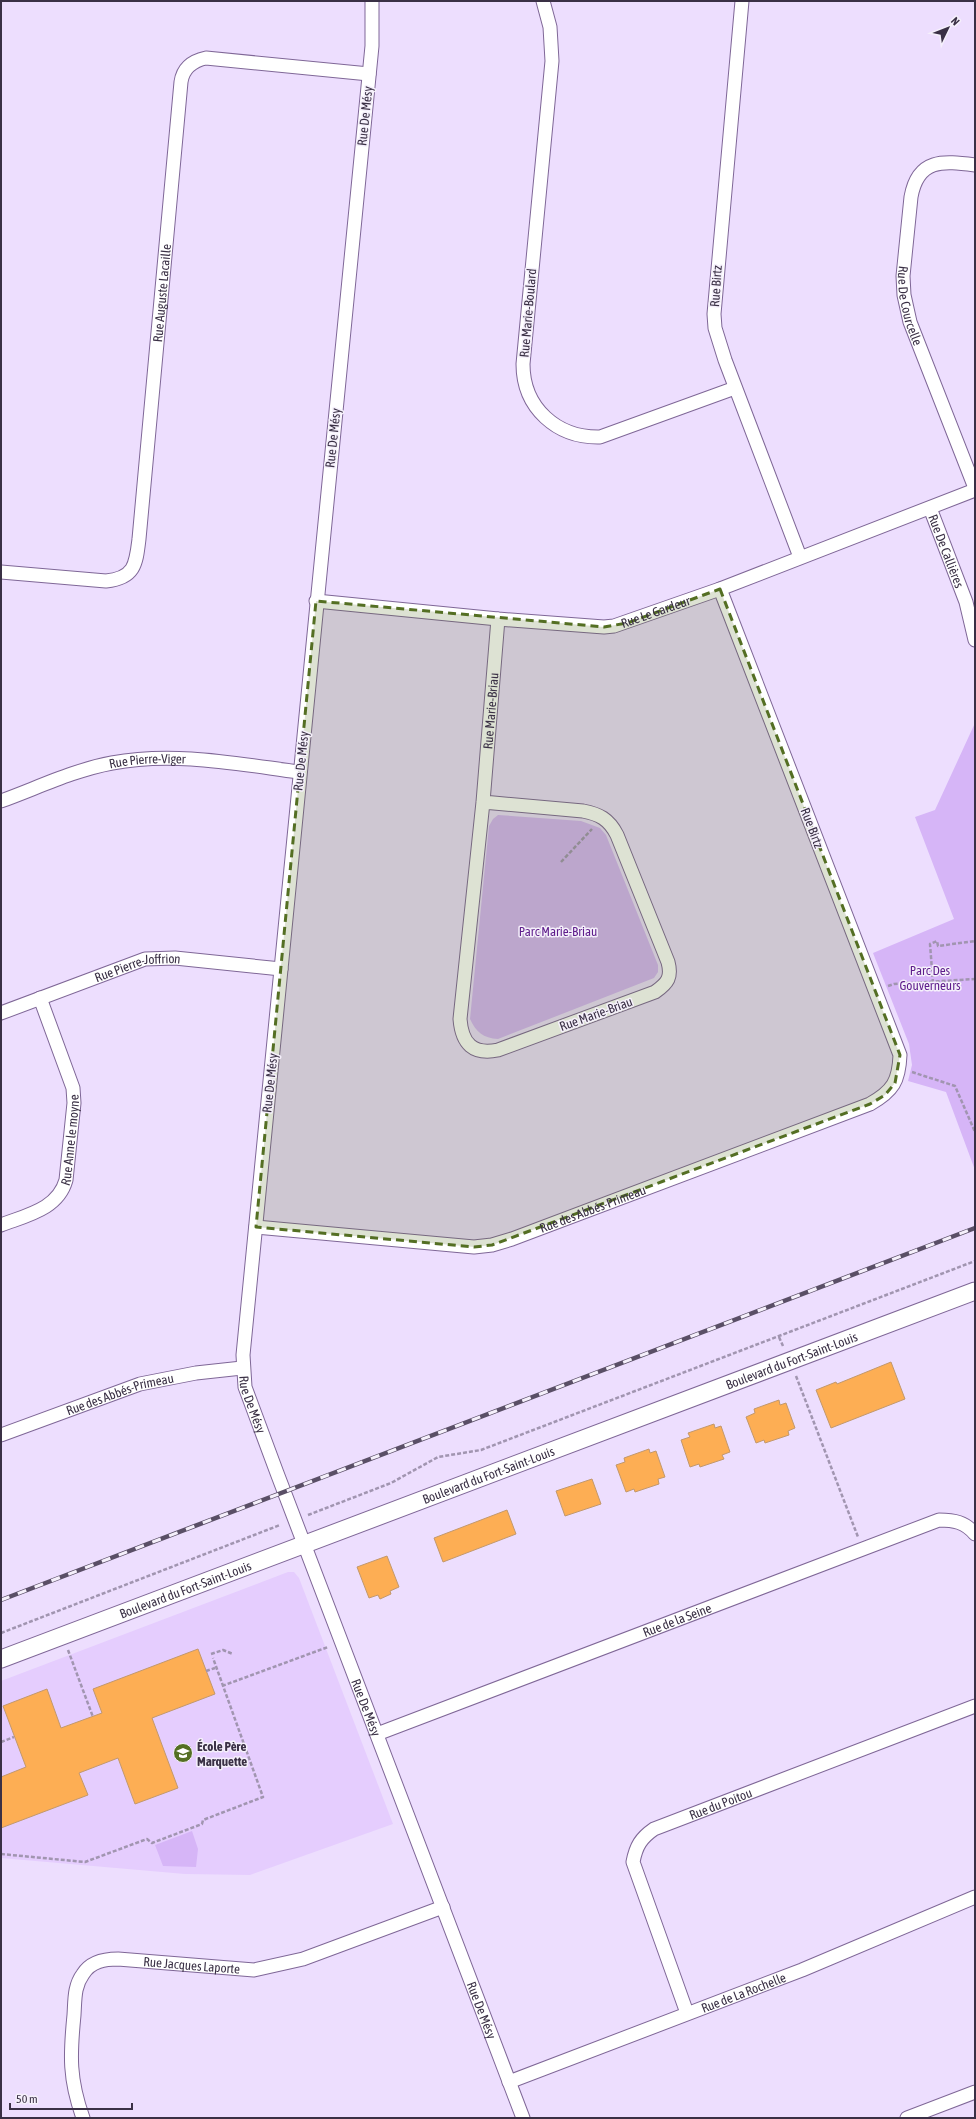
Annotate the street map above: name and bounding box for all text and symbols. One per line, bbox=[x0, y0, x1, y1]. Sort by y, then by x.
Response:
north arrow bbox=[928, 8, 968, 48]
text: N bbox=[949, 15, 962, 28]
street label: Rue De Mésy bbox=[354, 85, 376, 147]
street label: Rue Auguste Lacaille bbox=[150, 243, 174, 343]
street label: Rue Birtz bbox=[707, 264, 725, 307]
street label: Rue De Courcelle bbox=[895, 265, 926, 347]
street label: Rue Marie-Boulard bbox=[517, 268, 539, 358]
street label: Rue De Mésy bbox=[322, 407, 344, 469]
street label: Rue De Callières bbox=[926, 512, 967, 590]
street label: Rue Le Gardeur bbox=[619, 593, 692, 631]
street label: Rue Marie-Briau bbox=[480, 672, 501, 750]
street label: Rue De Mésy bbox=[290, 730, 312, 792]
street label: Rue Pierre-Viger bbox=[108, 751, 186, 771]
street label: Rue Birtz bbox=[798, 806, 827, 850]
park label: Parc Marie-Briau bbox=[519, 924, 597, 939]
street label: Rue Pierre-Joffrion bbox=[92, 950, 181, 985]
park label: Parc Des Gouverneurs bbox=[899, 963, 961, 993]
street label: Rue Marie-Briau bbox=[557, 994, 635, 1034]
street label: Rue De Mésy bbox=[259, 1052, 281, 1114]
street label: Rue Anne le moyne bbox=[57, 1094, 82, 1187]
street label: Rue des Abbés-Primeau bbox=[537, 1182, 648, 1235]
street label: Boulevard du Fort-Saint-Louis bbox=[723, 1329, 860, 1392]
street label: Rue des Abbés-Primeau bbox=[64, 1370, 175, 1418]
street label: Rue De Mésy bbox=[237, 1375, 269, 1436]
street label: Boulevard du Fort-Saint-Louis bbox=[420, 1443, 557, 1507]
street label: Boulevard du Fort-Saint-Louis bbox=[117, 1558, 254, 1621]
street label: Rue de la Seine bbox=[641, 1600, 713, 1640]
street label: Rue De Mésy bbox=[349, 1677, 384, 1739]
place label: École Père Marquette bbox=[197, 1739, 247, 1769]
school or university icon: École Père Marquette bbox=[172, 1742, 194, 1764]
street label: Rue du Poitou bbox=[687, 1785, 754, 1822]
street label: Rue Jacques Laporte bbox=[143, 1954, 241, 1976]
street label: Rue de La Rochelle bbox=[699, 1969, 788, 2015]
street label: Rue De Mésy bbox=[464, 1979, 500, 2041]
scale bar bbox=[10, 2085, 132, 2111]
text: 50 m bbox=[16, 2092, 38, 2106]

